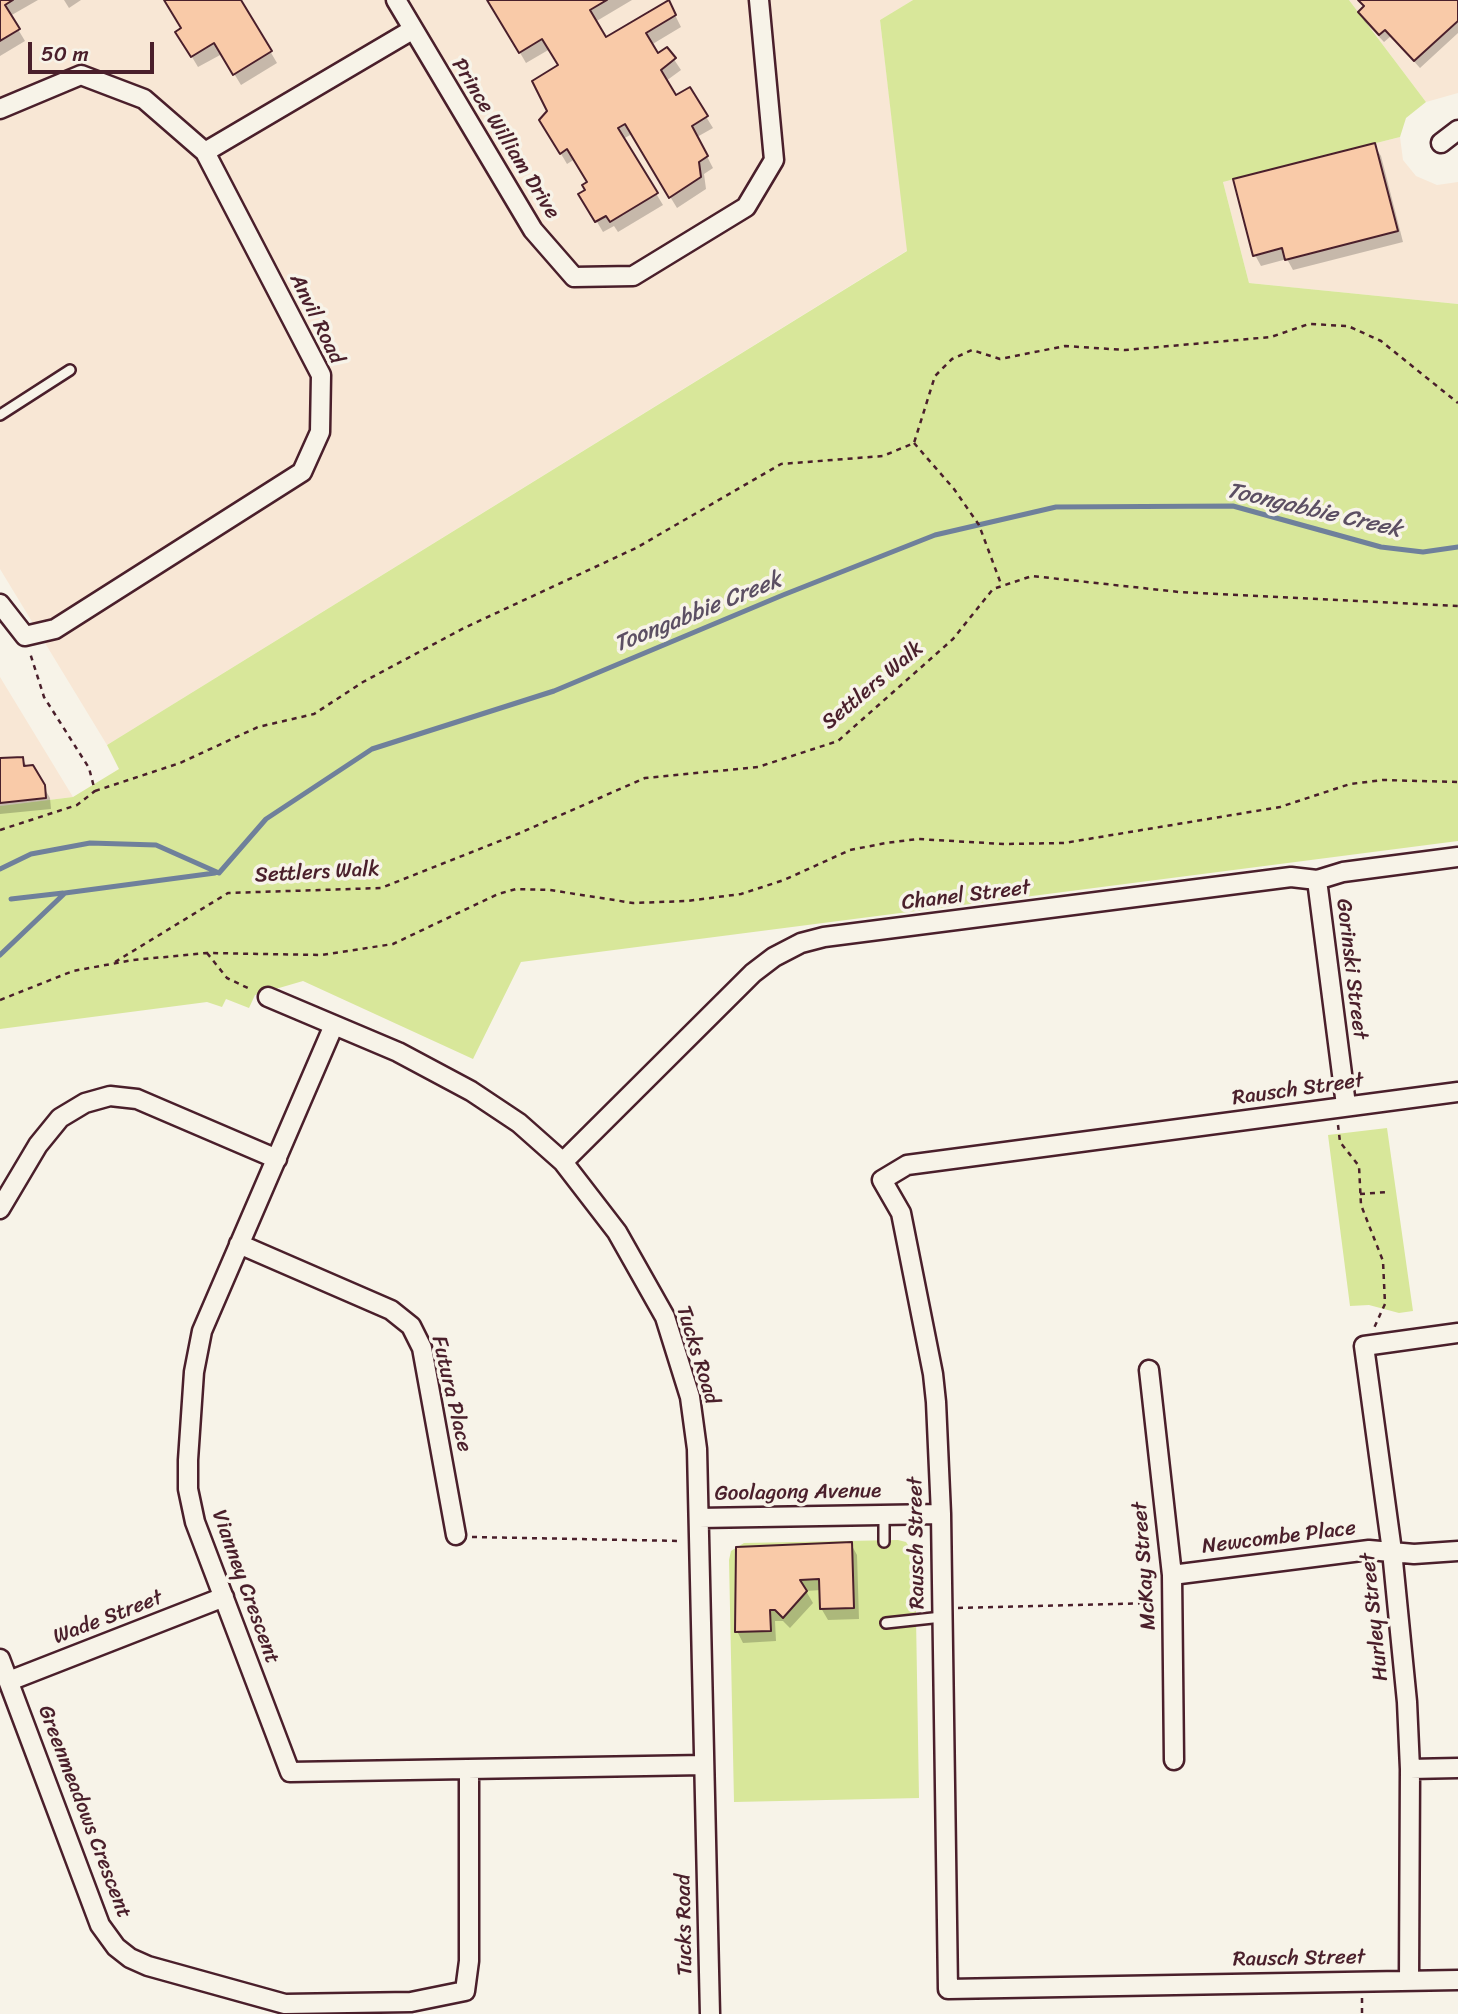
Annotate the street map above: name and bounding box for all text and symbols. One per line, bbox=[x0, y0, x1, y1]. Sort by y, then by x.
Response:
scale bar bbox=[32, 28, 158, 72]
text: 50 m bbox=[41, 35, 89, 73]
street label: Prince William Drive bbox=[445, 54, 565, 224]
street label: Anvil Road bbox=[283, 270, 349, 368]
water label: Toongabbie Creek bbox=[1224, 477, 1404, 545]
water label: Toongabbie Creek bbox=[610, 567, 786, 659]
street label: Settlers Walk bbox=[817, 636, 929, 736]
street label: Settlers Walk bbox=[254, 857, 380, 889]
street label: Chanel Street bbox=[900, 876, 1032, 916]
street label: Gorinski Street bbox=[1330, 897, 1372, 1041]
street label: Rausch Street bbox=[1231, 1068, 1365, 1112]
street label: Tucks Road bbox=[670, 1303, 724, 1407]
street label: Futura Place bbox=[425, 1334, 477, 1454]
street label: Rausch Street bbox=[903, 1477, 931, 1609]
street label: Goolagong Avenue bbox=[714, 1479, 882, 1507]
street label: McKay Street bbox=[1128, 1501, 1162, 1631]
street label: Vianney Crescent bbox=[206, 1507, 284, 1667]
street label: Newcombe Place bbox=[1201, 1516, 1357, 1560]
street label: Hurley Street bbox=[1356, 1552, 1394, 1682]
street label: Wade Street bbox=[50, 1586, 166, 1650]
street label: Greenmeadows Crescent bbox=[32, 1702, 136, 1922]
street label: Tucks Road bbox=[672, 1874, 698, 1976]
street label: Rausch Street bbox=[1233, 1945, 1365, 1973]

